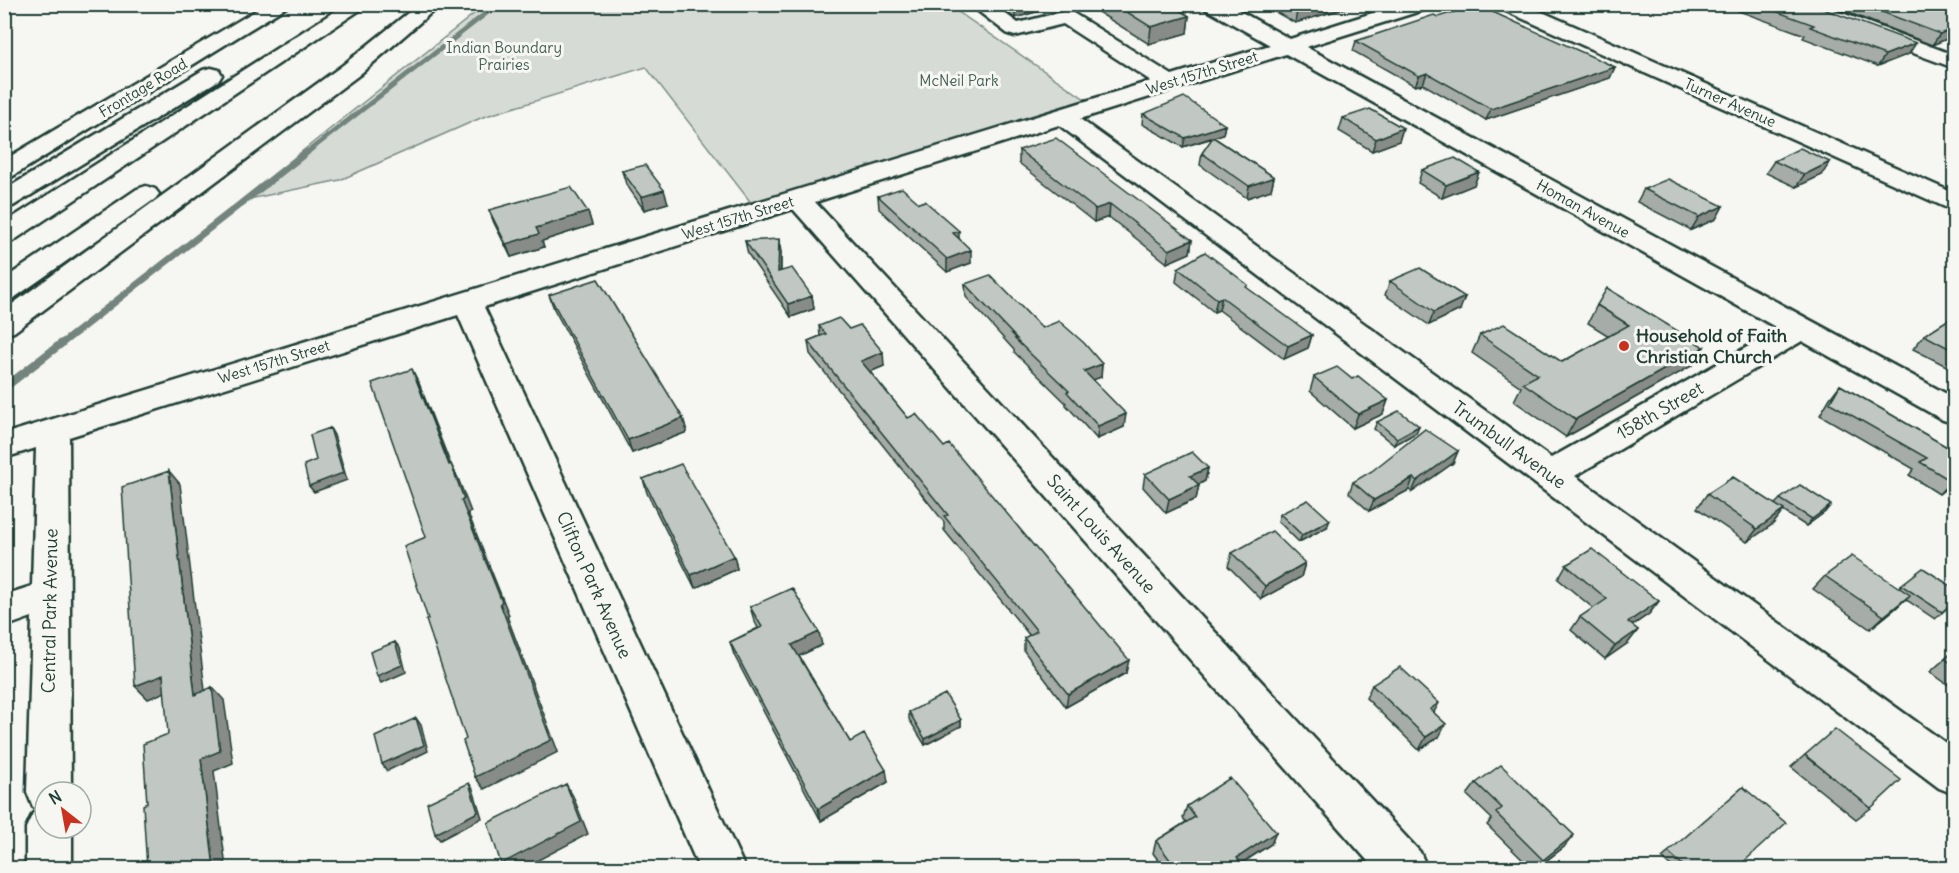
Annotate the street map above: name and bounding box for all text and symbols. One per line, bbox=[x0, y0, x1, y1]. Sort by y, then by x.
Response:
park label: Indian Boundary Prairies bbox=[446, 38, 562, 74]
street label: West 157th Street bbox=[1144, 46, 1260, 99]
street label: Frontage Road bbox=[95, 54, 190, 121]
park label: McNeil Park bbox=[919, 71, 999, 90]
street label: Turner Avenue bbox=[1681, 74, 1779, 131]
street label: Homan Avenue bbox=[1533, 175, 1633, 242]
street label: West 157th Street bbox=[680, 191, 796, 244]
place label: Household of Faith Christian Church bbox=[1636, 324, 1788, 368]
street label: West 157th Street bbox=[216, 335, 332, 388]
marker: Household of Faith Christian Church bbox=[1617, 339, 1631, 353]
street label: 158th Street bbox=[1612, 376, 1707, 445]
street label: Trumbull Avenue bbox=[1448, 396, 1571, 494]
street label: Saint Louis Avenue bbox=[1042, 469, 1161, 598]
street label: Clifton Park Avenue bbox=[552, 508, 637, 662]
street label: Central Park Avenue bbox=[37, 528, 62, 694]
north arrow bbox=[33, 780, 93, 840]
text: N bbox=[45, 786, 65, 809]

